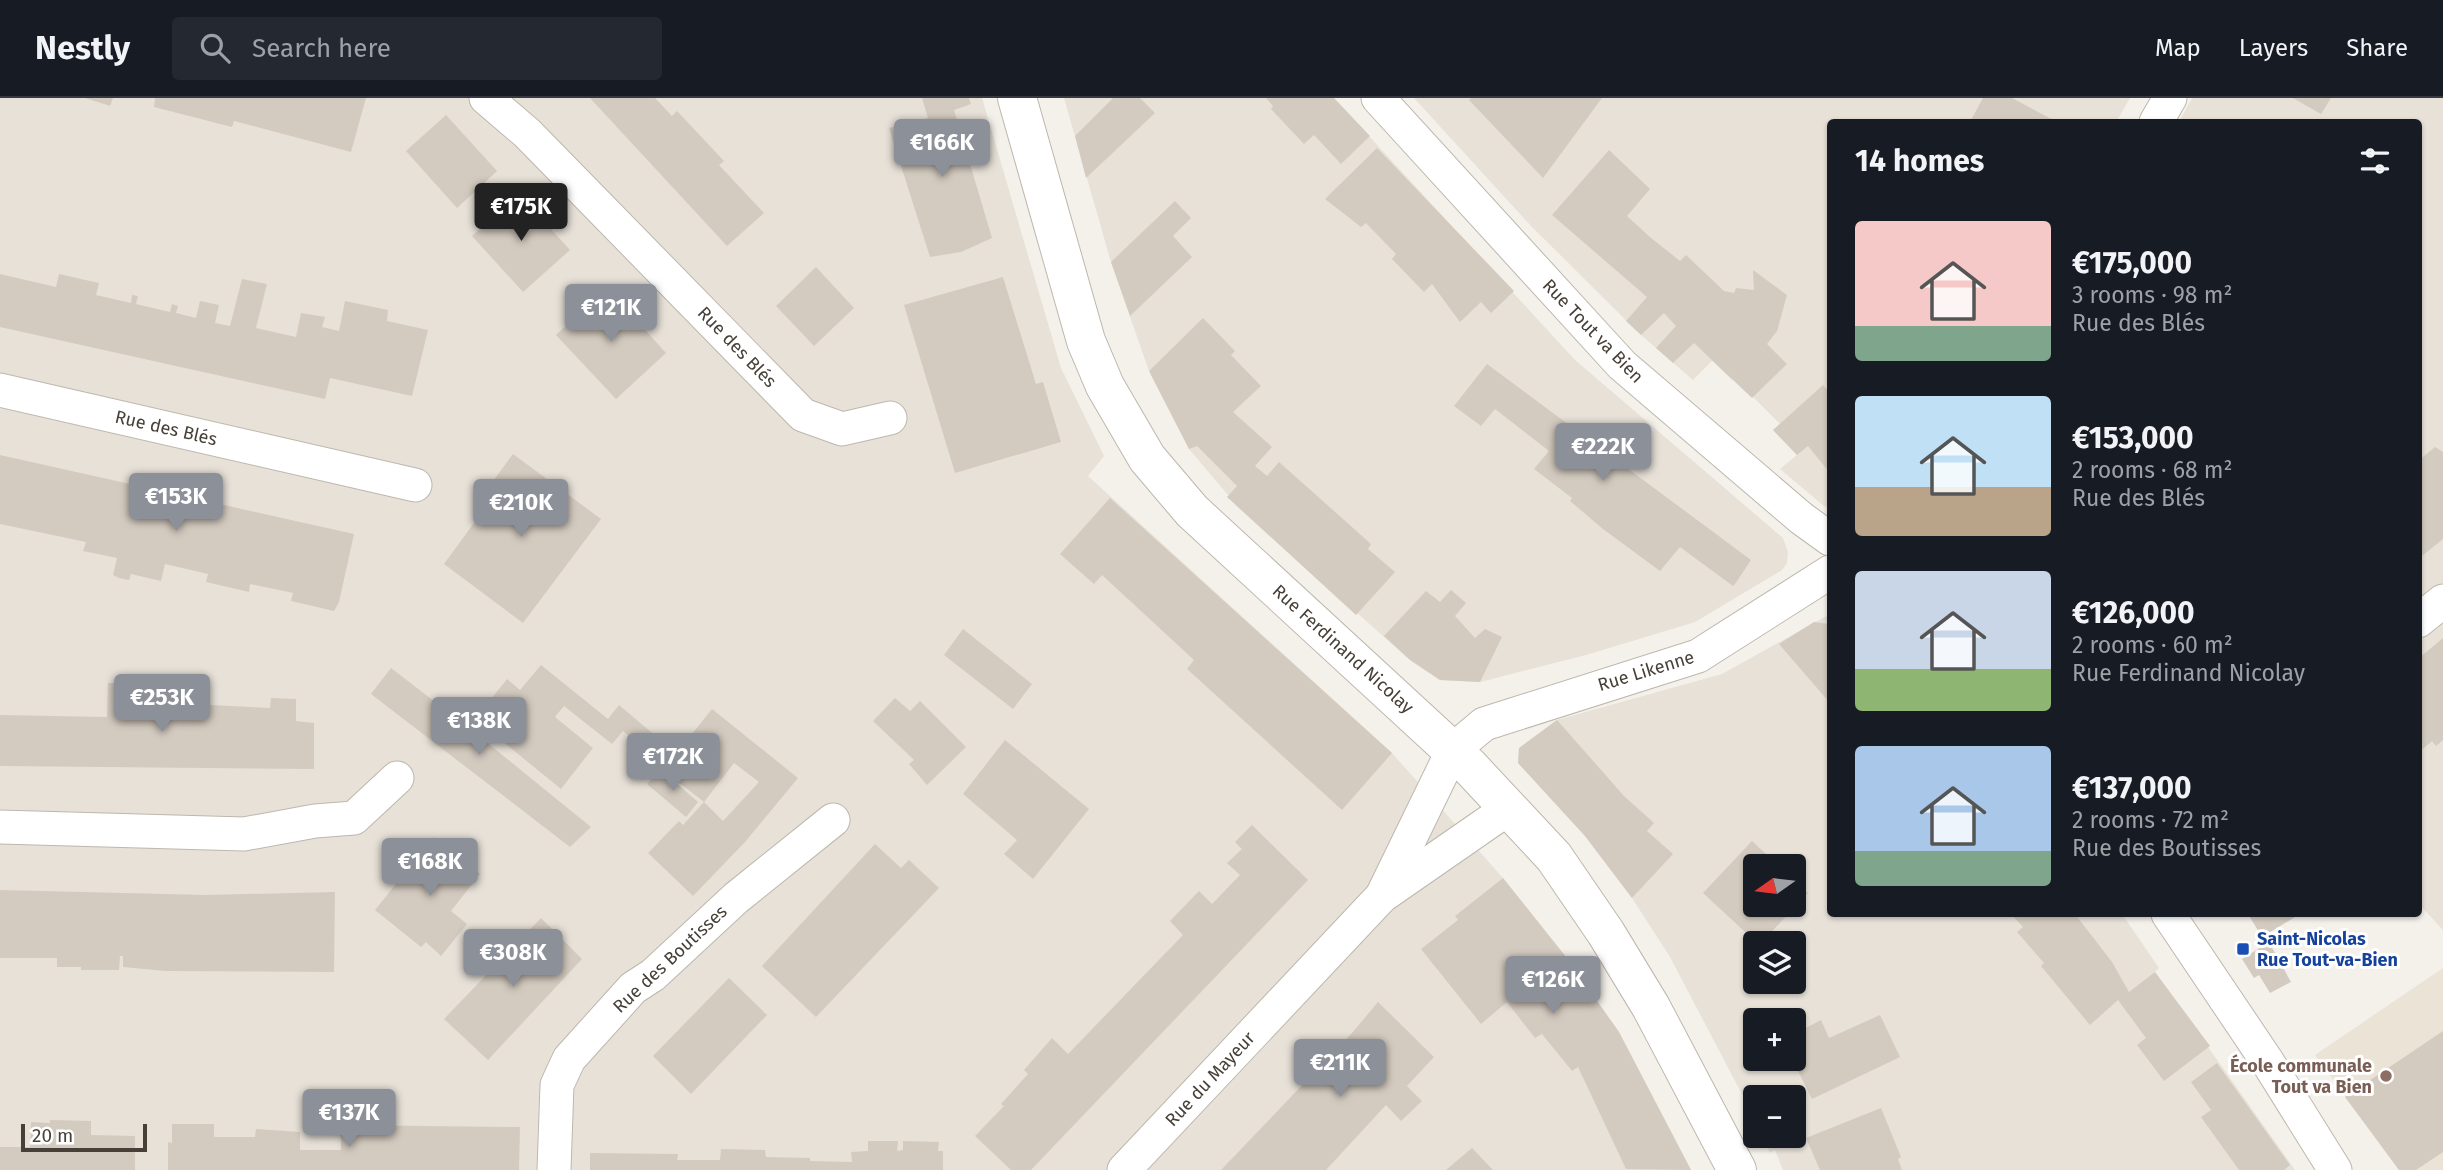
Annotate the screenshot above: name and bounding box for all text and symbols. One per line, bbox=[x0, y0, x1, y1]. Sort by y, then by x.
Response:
search box bbox=[172, 17, 662, 80]
text: Nestly bbox=[35, 28, 130, 68]
icon: search bbox=[196, 29, 234, 67]
text: Search here bbox=[252, 33, 391, 64]
text: Map bbox=[2155, 34, 2201, 62]
text: Layers bbox=[2239, 34, 2308, 62]
text: Share bbox=[2346, 34, 2408, 62]
pin: €166K bbox=[893, 120, 991, 179]
text: €166K bbox=[910, 128, 974, 156]
icon: filters bbox=[2356, 142, 2394, 180]
text: 14 homes bbox=[1855, 143, 1984, 179]
pin: €175K bbox=[472, 184, 570, 243]
text: €175K bbox=[491, 192, 551, 220]
text: €175,000 bbox=[2072, 245, 2192, 281]
icon: home bbox=[1911, 249, 1995, 333]
street label: Rue Tout va Bien bbox=[1538, 274, 1648, 388]
text: 3 rooms · 98 m² bbox=[2072, 281, 2232, 309]
pin: €121K bbox=[562, 285, 660, 344]
text: €121K bbox=[581, 293, 641, 321]
street label: Rue des Blés bbox=[693, 302, 781, 392]
text: Rue des Blés bbox=[2072, 309, 2205, 337]
street label: Rue des Blés bbox=[113, 406, 219, 450]
text: €153,000 bbox=[2072, 420, 2194, 456]
pin: €222K bbox=[1554, 424, 1652, 483]
icon: home bbox=[1911, 424, 1995, 508]
text: €222K bbox=[1571, 432, 1635, 460]
text: 2 rooms · 68 m² bbox=[2072, 456, 2233, 484]
pin: €153K bbox=[127, 474, 225, 533]
pin: €210K bbox=[472, 480, 570, 539]
text: €153K bbox=[145, 482, 207, 510]
text: Rue des Blés bbox=[2072, 484, 2205, 512]
text: €210K bbox=[489, 488, 553, 516]
street label: Rue Ferdinand Nicolay bbox=[1268, 580, 1418, 718]
text: €126,000 bbox=[2072, 595, 2195, 631]
icon: home bbox=[1911, 599, 1995, 683]
text: 2 rooms · 60 m² bbox=[2072, 631, 2233, 659]
street label: Rue Likenne bbox=[1595, 646, 1697, 696]
text: Rue Ferdinand Nicolay bbox=[2072, 659, 2305, 687]
pin: €253K bbox=[113, 674, 211, 734]
text: €253K bbox=[130, 683, 194, 711]
pin: €138K bbox=[430, 698, 528, 757]
text: €138K bbox=[447, 706, 511, 734]
pin: €172K bbox=[624, 734, 722, 793]
text: €172K bbox=[643, 742, 703, 770]
text: €137,000 bbox=[2072, 770, 2192, 806]
icon: home bbox=[1911, 774, 1995, 858]
text: 2 rooms · 72 m² bbox=[2072, 806, 2229, 834]
text: Rue des Boutisses bbox=[2072, 834, 2261, 862]
pin: €168K bbox=[381, 838, 479, 898]
text: €168K bbox=[398, 847, 462, 875]
north arrow bbox=[1743, 854, 1806, 917]
map controls bbox=[1743, 854, 1806, 1148]
street label: Rue des Boutisses bbox=[608, 900, 732, 1018]
place label: Saint-Nicolas Rue Tout-va-Bien bbox=[2257, 928, 2398, 971]
pin: €308K bbox=[464, 930, 562, 989]
button: layers bbox=[1743, 931, 1806, 994]
text: €308K bbox=[480, 938, 546, 966]
marker: Saint-Nicolas Rue Tout-va-Bien bbox=[2235, 941, 2251, 957]
pin: €126K bbox=[1504, 956, 1602, 1016]
text: €126K bbox=[1522, 965, 1585, 993]
button: + bbox=[1743, 1008, 1806, 1071]
street label: Rue du Mayeur bbox=[1161, 1027, 1260, 1131]
pin: €211K bbox=[1291, 1040, 1389, 1099]
text: €211K bbox=[1310, 1048, 1370, 1076]
place label: École communale Tout va Bien bbox=[2230, 1054, 2372, 1098]
marker: École communale Tout va Bien bbox=[2378, 1068, 2394, 1084]
button: − bbox=[1743, 1085, 1806, 1148]
pin: €137K bbox=[300, 1090, 398, 1149]
text: €137K bbox=[319, 1098, 379, 1126]
scale bar bbox=[21, 1121, 147, 1153]
text: 20 m bbox=[32, 1124, 73, 1147]

